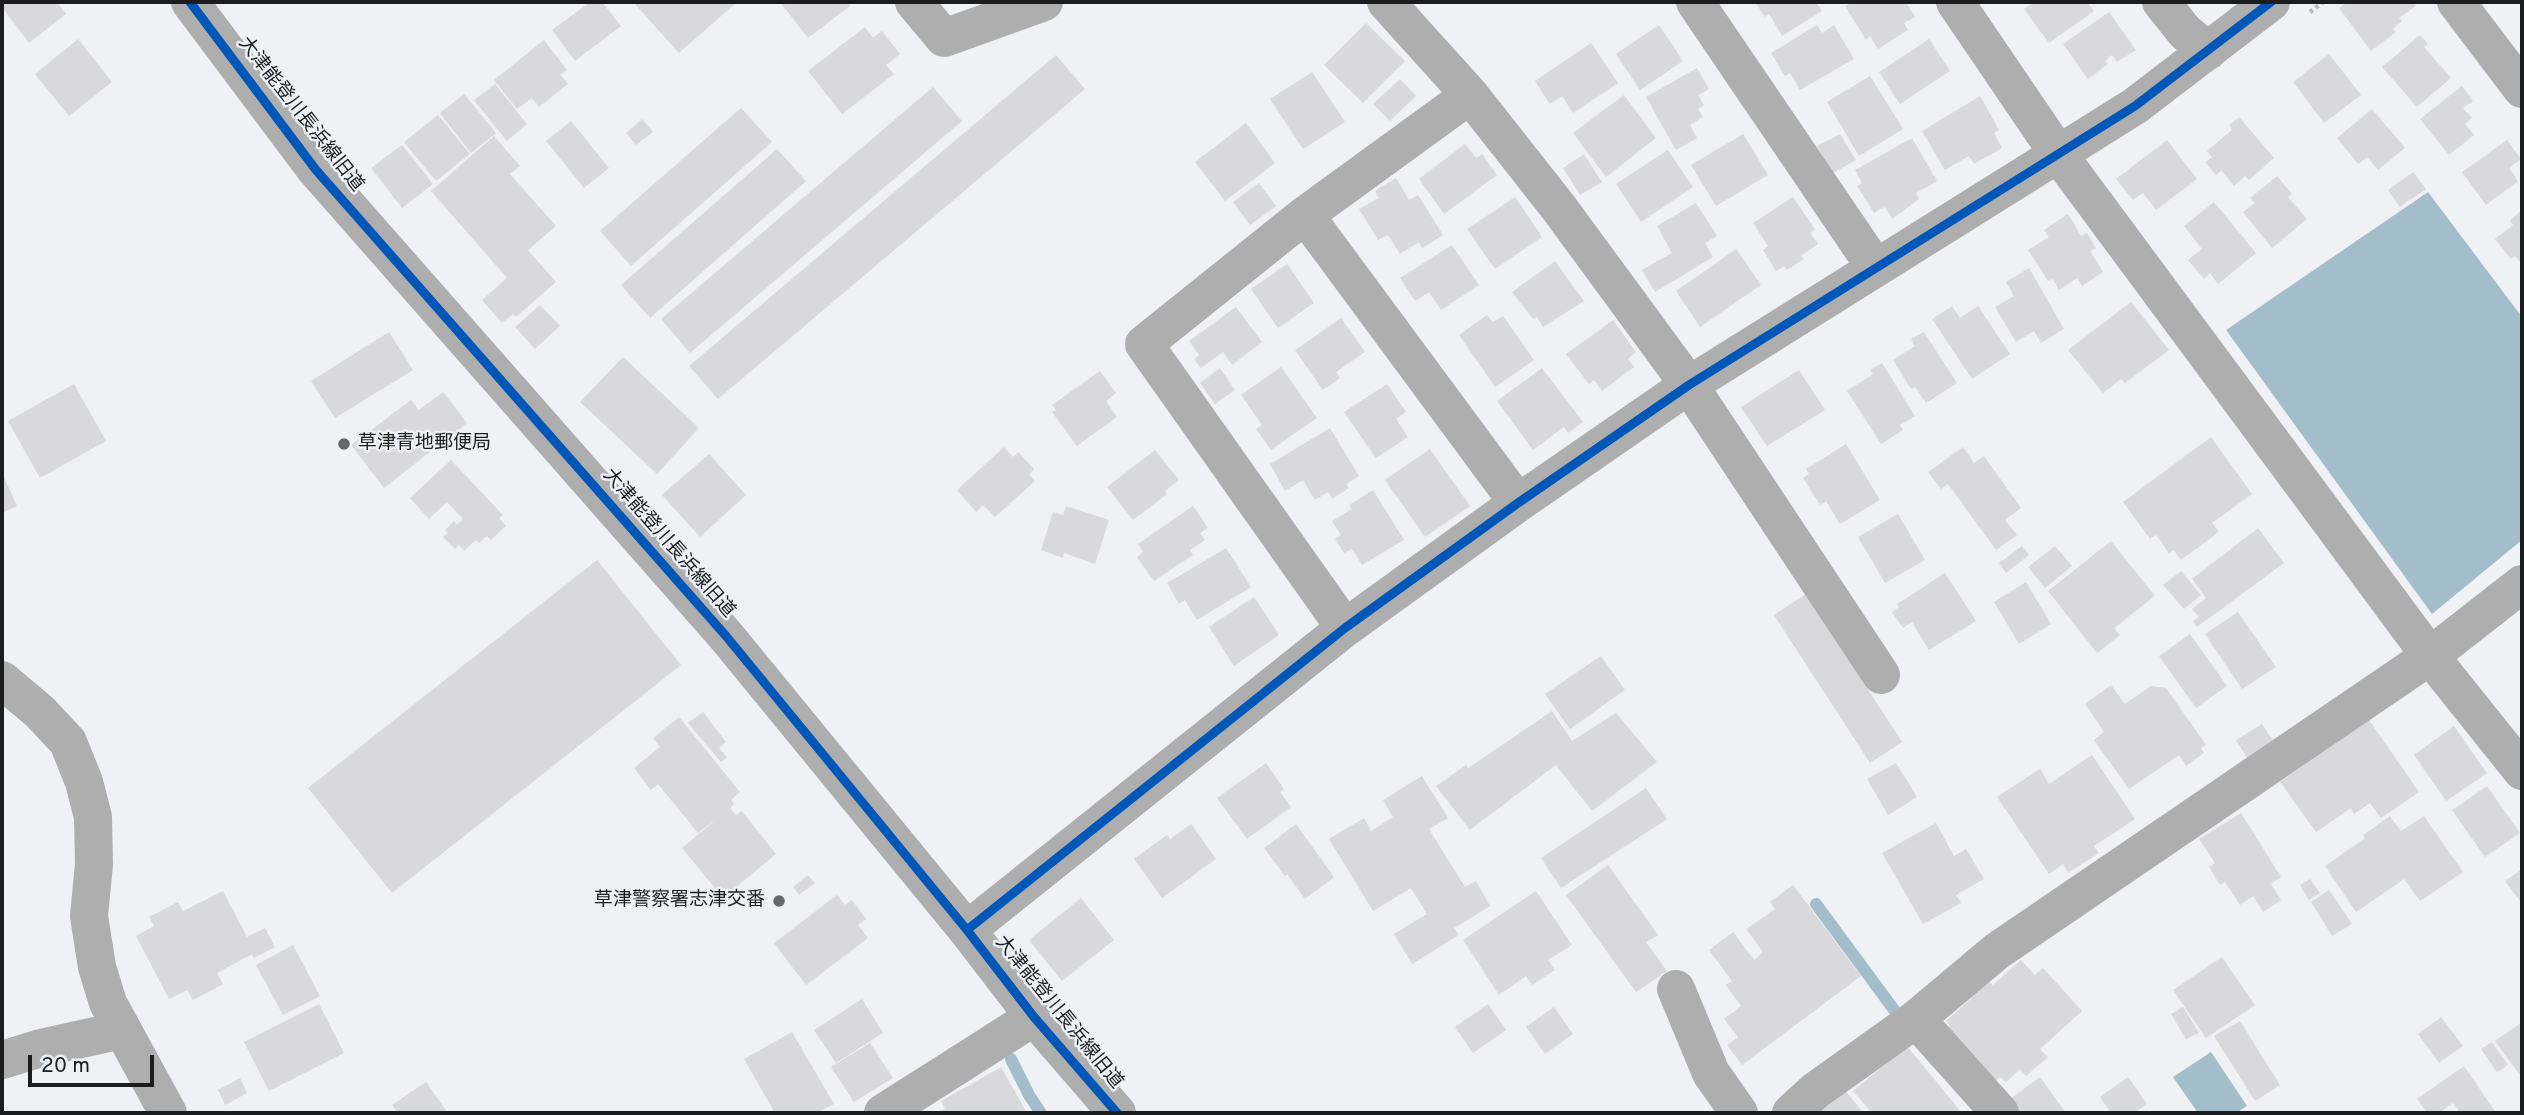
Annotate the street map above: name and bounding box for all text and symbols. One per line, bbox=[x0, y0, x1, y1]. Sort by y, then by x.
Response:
street label: 大津能登川長浜線旧道 bbox=[233, 33, 367, 197]
place label: 草津青地郵便局 bbox=[358, 433, 491, 455]
marker: 草津青地郵便局 bbox=[336, 436, 352, 452]
street label: 大津能登川長浜線旧道 bbox=[597, 465, 739, 623]
place label: 草津警察署志津交番 bbox=[594, 890, 765, 912]
marker: 草津警察署志津交番 bbox=[771, 893, 787, 909]
street label: 大津能登川長浜線旧道 bbox=[989, 932, 1127, 1094]
scale bar bbox=[32, 1042, 158, 1086]
text: 20 m bbox=[41, 1053, 90, 1080]

